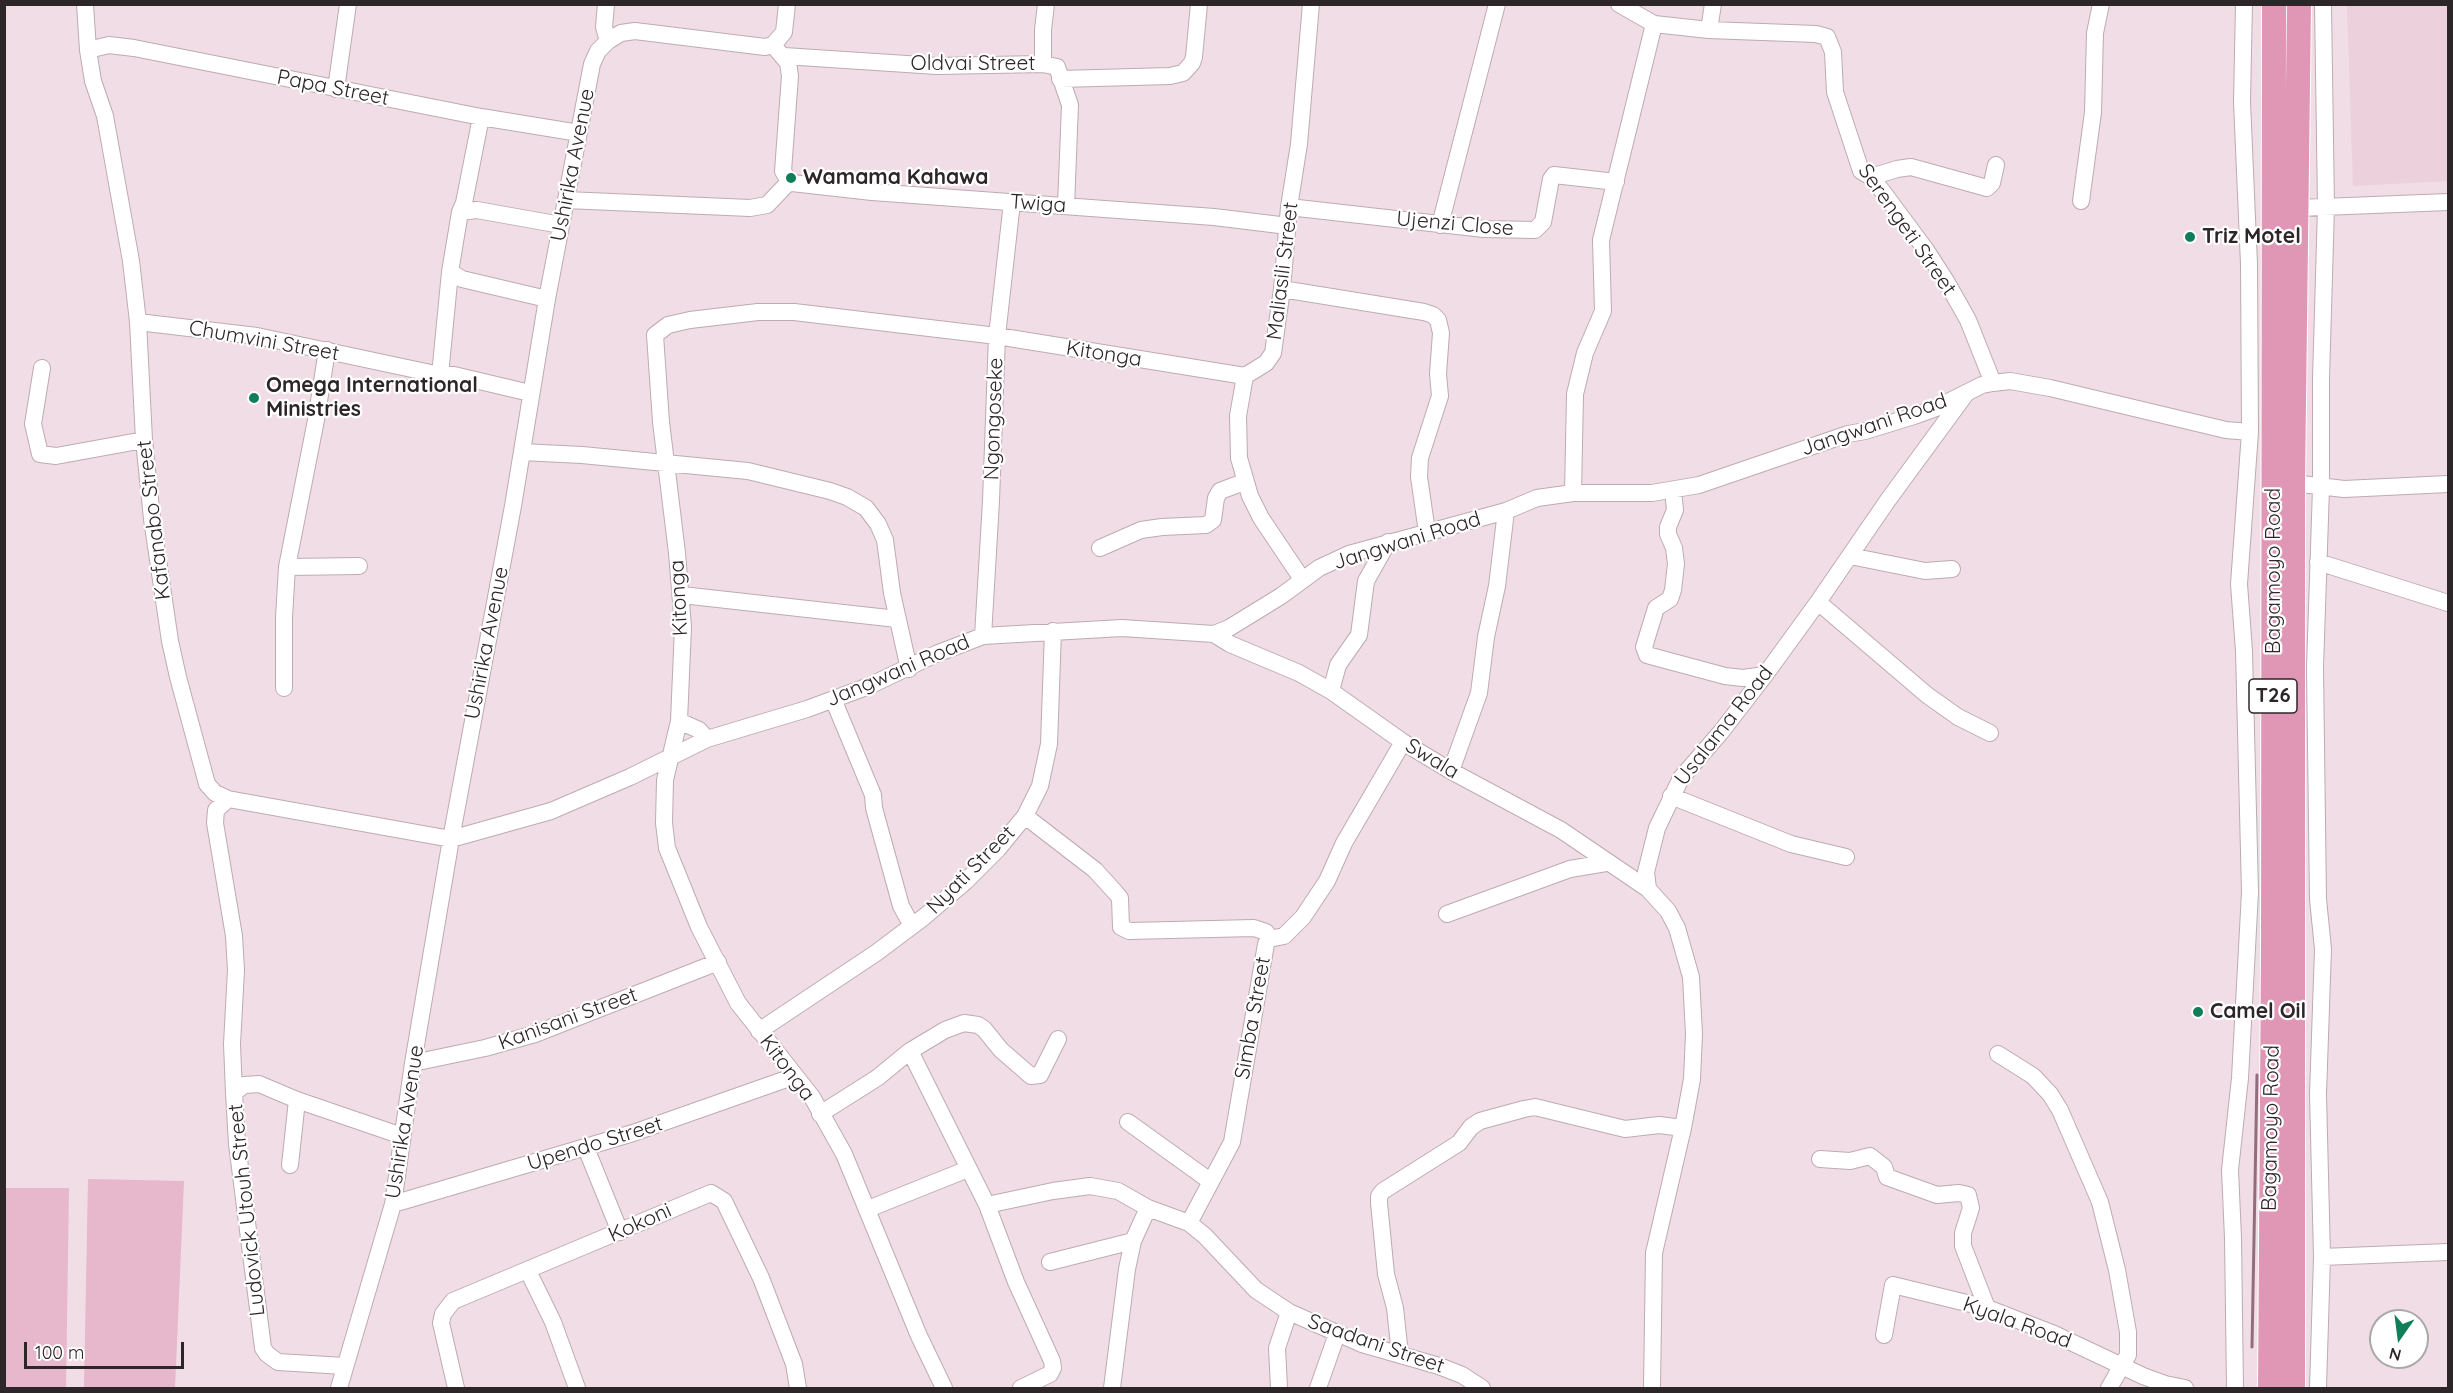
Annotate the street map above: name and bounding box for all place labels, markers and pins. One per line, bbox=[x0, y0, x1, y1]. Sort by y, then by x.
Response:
place label: Wamama Kahawa bbox=[803, 165, 988, 191]
marker: Wamama Kahawa bbox=[784, 171, 798, 185]
place label: Triz Motel bbox=[2202, 224, 2301, 250]
marker: Triz Motel bbox=[2183, 230, 2197, 244]
place label: Omega International Ministries bbox=[266, 373, 478, 423]
marker: Omega International Ministries bbox=[247, 391, 261, 405]
place label: Camel Oil bbox=[2210, 999, 2306, 1025]
marker: Camel Oil bbox=[2191, 1005, 2205, 1019]

